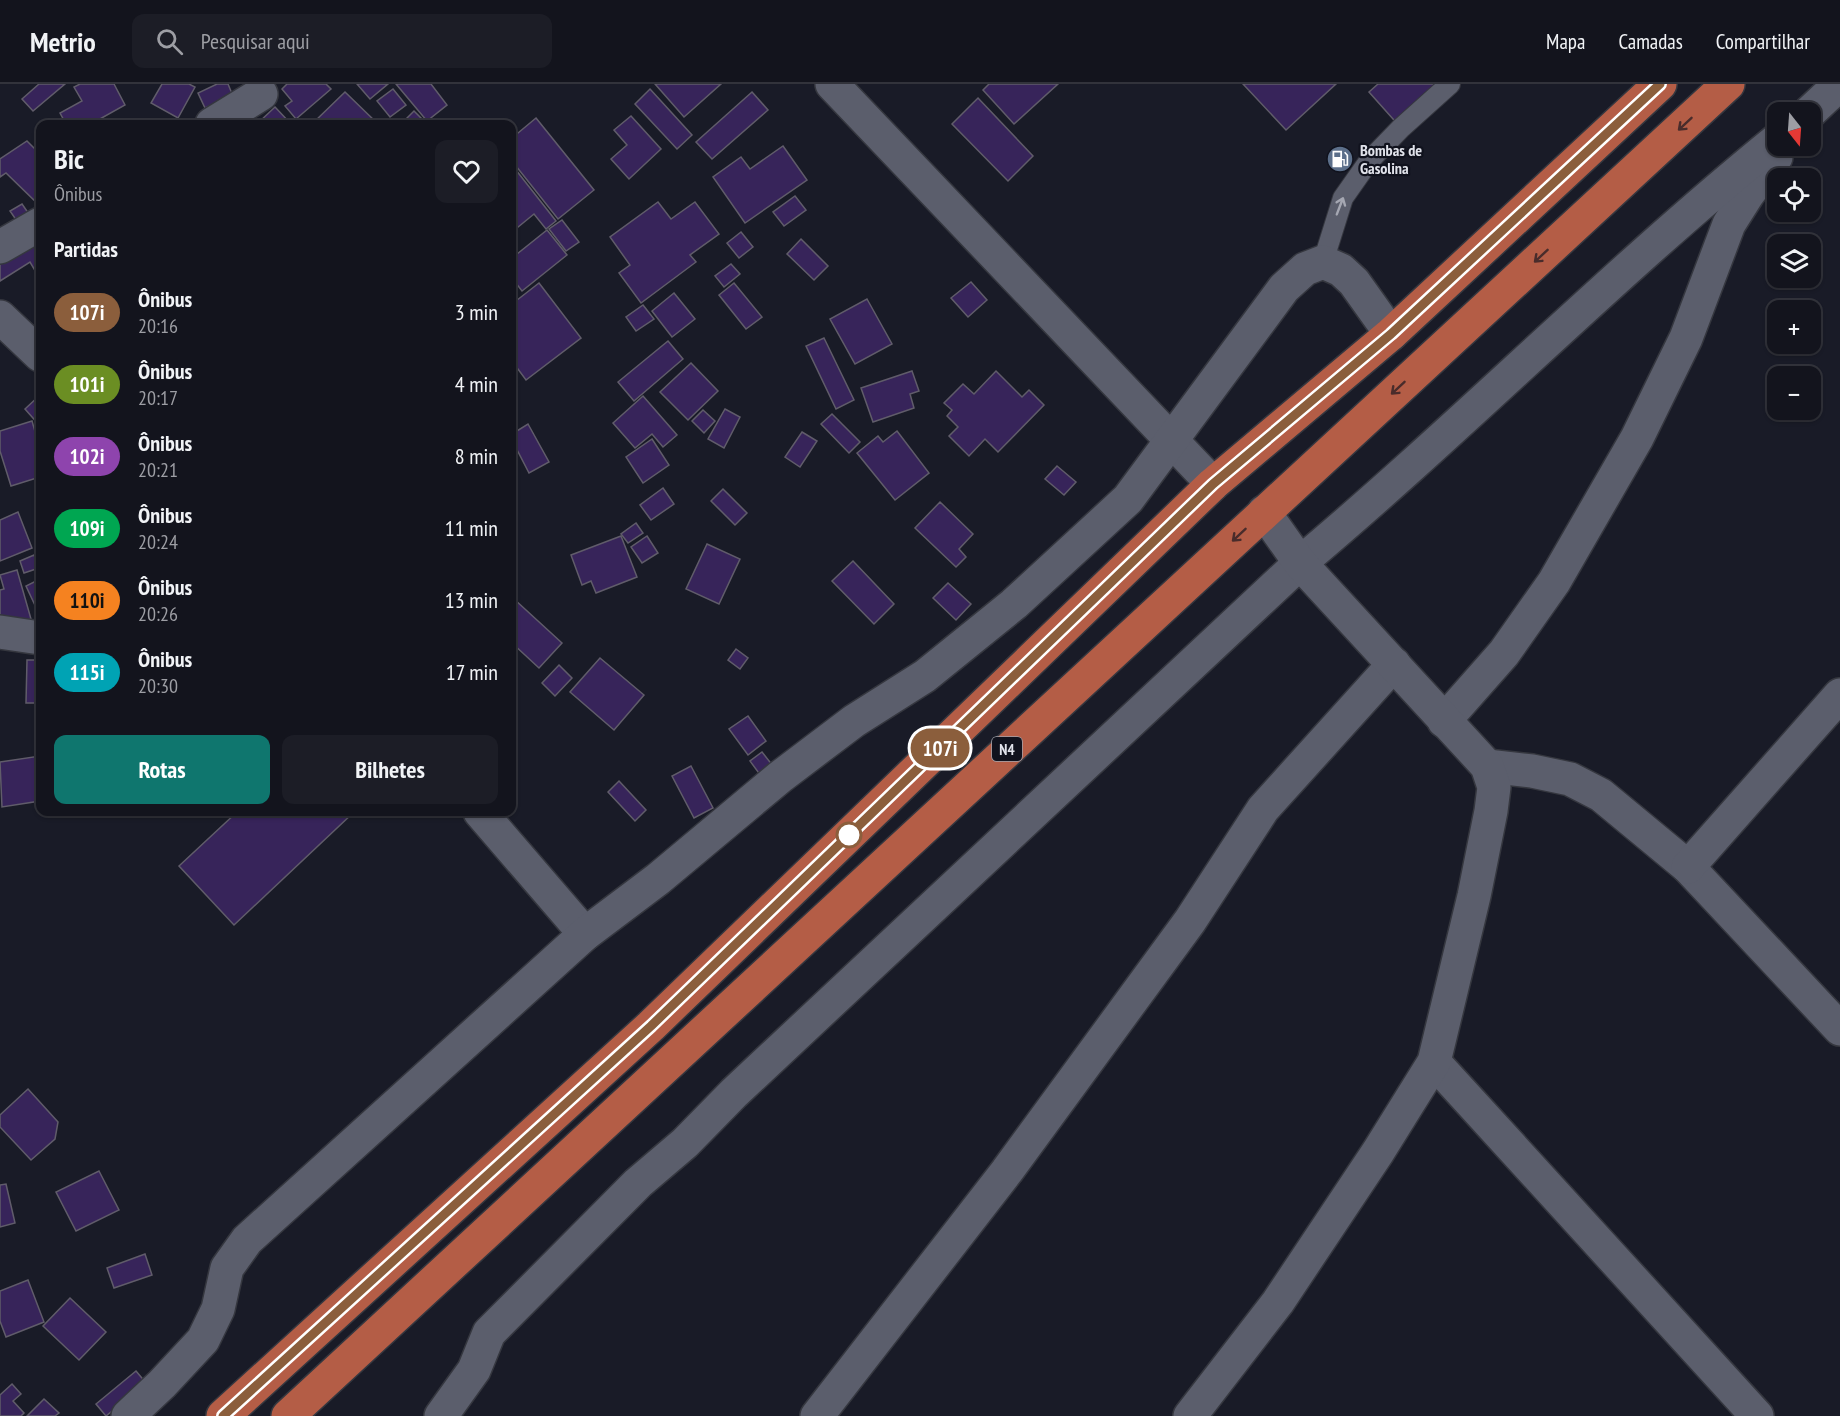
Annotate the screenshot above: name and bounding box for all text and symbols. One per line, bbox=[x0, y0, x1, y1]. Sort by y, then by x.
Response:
search box bbox=[132, 14, 552, 68]
text: Metrio bbox=[30, 23, 96, 60]
icon: search bbox=[153, 25, 186, 58]
text: Pesquisar aqui bbox=[201, 27, 310, 55]
text: Mapa bbox=[1546, 28, 1585, 55]
text: Camadas bbox=[1618, 28, 1683, 55]
text: Compartilhar bbox=[1716, 28, 1810, 55]
north arrow bbox=[1767, 102, 1821, 156]
map controls bbox=[1767, 102, 1821, 420]
one-way arrow bbox=[1677, 117, 1692, 131]
text: Bic bbox=[54, 140, 84, 177]
button: heart bbox=[435, 140, 498, 203]
place label: Bombas de Gasolina bbox=[1360, 140, 1422, 178]
fuel station icon: Bombas de Gasolina bbox=[1325, 144, 1355, 174]
button: locate bbox=[1767, 168, 1821, 222]
text: Ônibus bbox=[54, 181, 102, 207]
one-way arrow bbox=[1335, 197, 1346, 216]
button: layers bbox=[1767, 234, 1821, 288]
text: Partidas bbox=[54, 235, 118, 263]
one-way arrow bbox=[1534, 249, 1549, 263]
text: Ônibus bbox=[138, 285, 192, 313]
text: 3 min bbox=[455, 298, 498, 326]
text: 107i bbox=[70, 299, 104, 326]
button: + bbox=[1767, 300, 1821, 354]
text: 20:16 bbox=[138, 313, 178, 339]
text: Ônibus bbox=[138, 357, 192, 385]
button: − bbox=[1767, 366, 1821, 420]
text: 4 min bbox=[455, 370, 498, 398]
text: 101i bbox=[70, 371, 104, 398]
one-way arrow bbox=[1391, 381, 1406, 395]
text: 20:17 bbox=[138, 385, 178, 411]
text: Ônibus bbox=[138, 429, 192, 457]
text: 8 min bbox=[455, 442, 498, 470]
text: 102i bbox=[70, 443, 104, 470]
text: 20:21 bbox=[138, 457, 178, 483]
text: Ônibus bbox=[138, 501, 192, 529]
text: 11 min bbox=[445, 514, 498, 542]
text: 109i bbox=[70, 515, 104, 542]
one-way arrow bbox=[1232, 527, 1247, 541]
text: 20:24 bbox=[138, 529, 178, 555]
text: Ônibus bbox=[138, 573, 192, 601]
text: 13 min bbox=[445, 586, 498, 614]
text: 110i bbox=[70, 587, 104, 614]
text: 20:26 bbox=[138, 601, 178, 627]
text: Ônibus bbox=[138, 645, 192, 673]
text: 17 min bbox=[446, 658, 498, 686]
text: 115i bbox=[70, 659, 104, 686]
text: 20:30 bbox=[138, 673, 178, 699]
line badge: 107i bbox=[898, 728, 982, 768]
button: Rotas bbox=[54, 735, 270, 804]
button: Bilhetes bbox=[282, 735, 498, 804]
text: 107i bbox=[923, 735, 957, 762]
road number: N4 bbox=[992, 737, 1022, 761]
unlabelled marker bbox=[836, 822, 862, 848]

